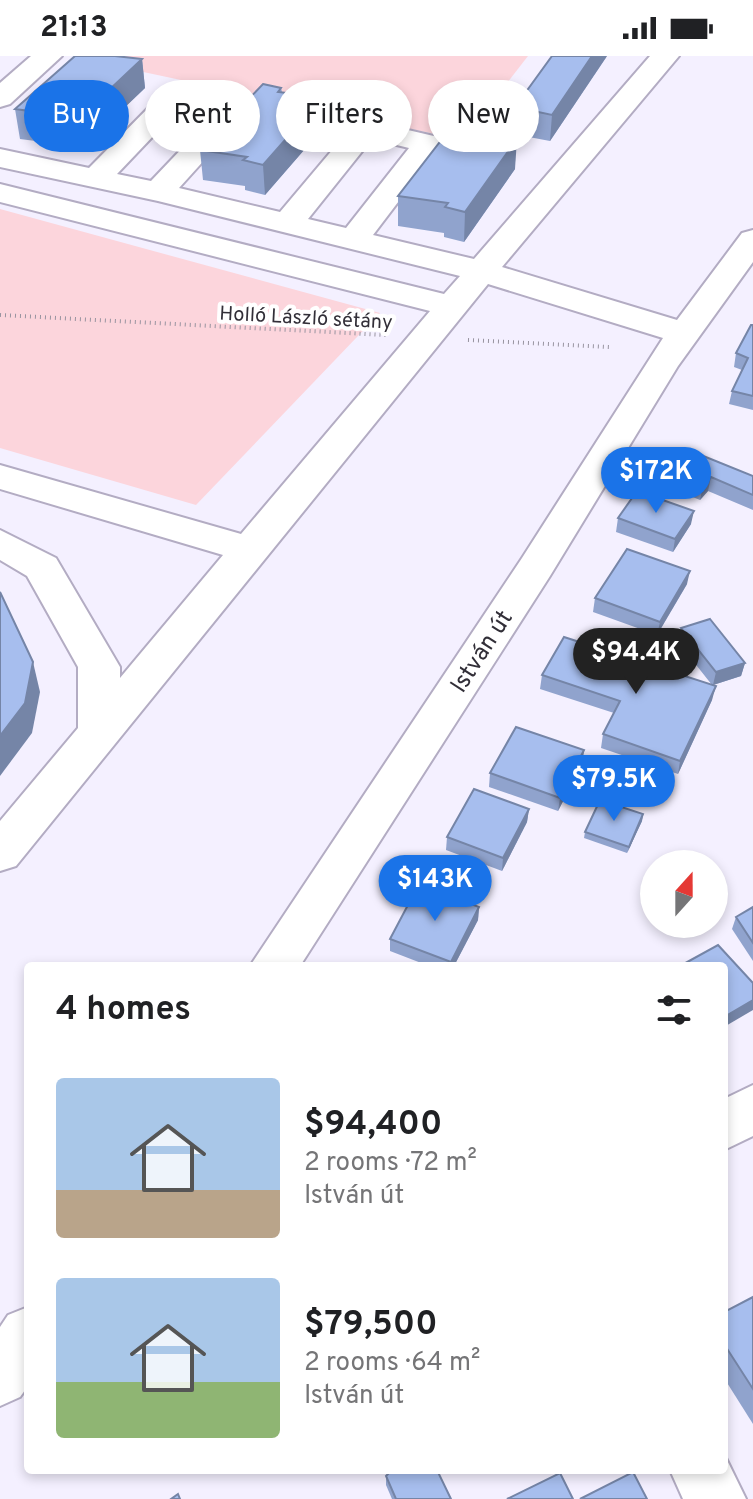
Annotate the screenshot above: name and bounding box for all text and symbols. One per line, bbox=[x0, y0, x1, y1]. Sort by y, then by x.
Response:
text: 21:13 bbox=[40, 10, 108, 47]
chip: Buy bbox=[24, 80, 129, 152]
chip: Rent bbox=[145, 80, 260, 152]
chip: Filters bbox=[276, 80, 412, 152]
chip: New bbox=[428, 80, 539, 152]
street label: Holló László sétány bbox=[219, 301, 393, 337]
pin: $172K bbox=[600, 447, 712, 515]
text: $172K bbox=[619, 456, 693, 489]
street label: István út bbox=[445, 605, 520, 699]
pin: $94.4K bbox=[571, 628, 701, 696]
text: $94.4K bbox=[591, 637, 681, 670]
pin: $79.5K bbox=[549, 755, 679, 823]
text: $79.5K bbox=[571, 764, 657, 797]
north arrow bbox=[640, 850, 728, 938]
map controls bbox=[640, 850, 728, 938]
pin: $143K bbox=[379, 855, 491, 923]
text: $143K bbox=[397, 864, 473, 897]
icon: filters bbox=[652, 988, 696, 1032]
text: 4 homes bbox=[56, 989, 191, 1032]
text: $94,400 bbox=[304, 1104, 442, 1147]
icon: home bbox=[120, 1110, 216, 1206]
text: 2 rooms · 72 m² bbox=[304, 1147, 477, 1180]
text: István út bbox=[304, 1180, 404, 1213]
text: $79,500 bbox=[304, 1304, 438, 1347]
icon: home bbox=[120, 1310, 216, 1406]
text: 2 rooms · 64 m² bbox=[304, 1347, 480, 1380]
text: István út bbox=[304, 1380, 404, 1413]

